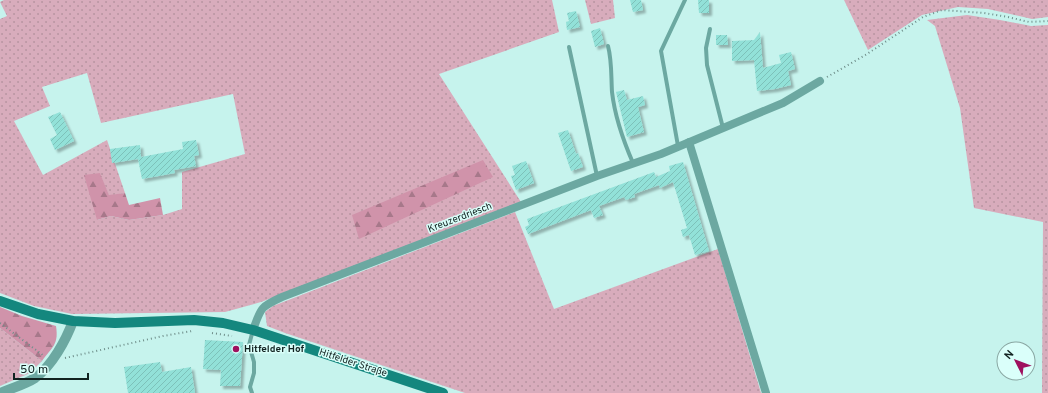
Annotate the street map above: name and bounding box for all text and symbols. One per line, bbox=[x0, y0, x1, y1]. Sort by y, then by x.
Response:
street label: Kreuzerdriesch bbox=[426, 200, 494, 236]
north arrow bbox=[996, 341, 1036, 381]
place label: Hitfelder Hof bbox=[244, 343, 305, 356]
marker: Hitfelder Hof bbox=[231, 344, 241, 354]
street label: Hitfelder Straße bbox=[317, 346, 389, 380]
text: N bbox=[1001, 347, 1017, 363]
scale bar bbox=[14, 355, 88, 381]
text: 50 m bbox=[20, 362, 48, 378]

